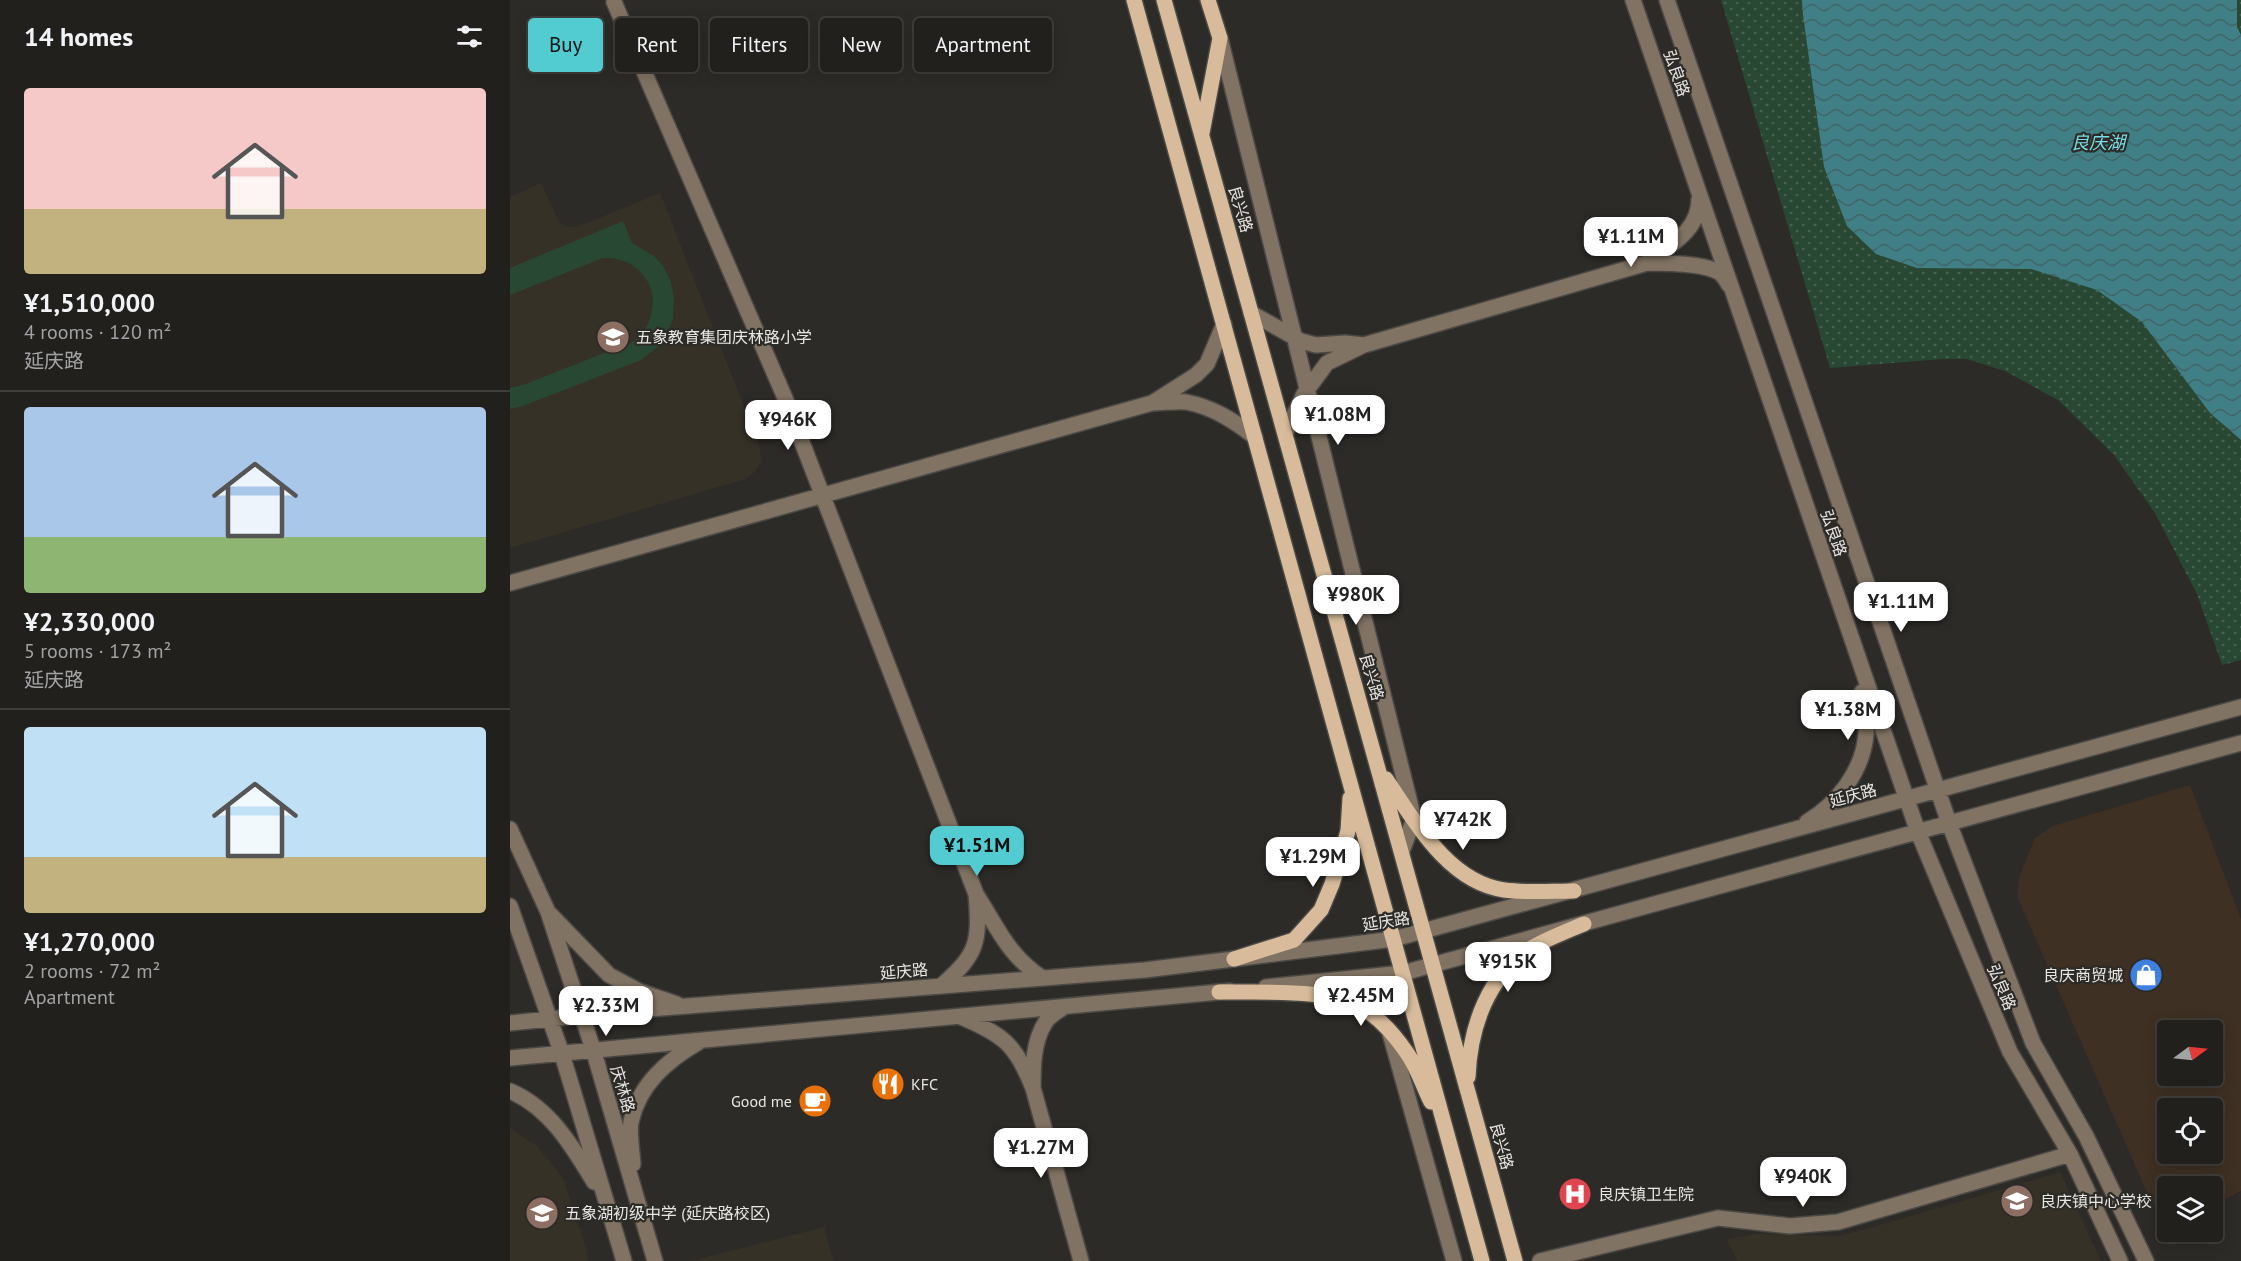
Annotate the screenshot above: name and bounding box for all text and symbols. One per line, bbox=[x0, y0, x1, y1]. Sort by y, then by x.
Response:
chip: Buy bbox=[528, 18, 603, 72]
chip: Rent bbox=[615, 18, 698, 72]
chip: Filters bbox=[710, 18, 808, 72]
chip: New bbox=[820, 18, 902, 72]
chip: Apartment bbox=[914, 18, 1052, 72]
text: 14 homes bbox=[24, 20, 133, 53]
icon: filters bbox=[453, 20, 486, 53]
street label: 弘良路 bbox=[1660, 47, 1694, 99]
icon: home bbox=[201, 127, 309, 235]
water label: 良庆湖 bbox=[2071, 131, 2128, 154]
street label: 良兴路 bbox=[1225, 183, 1257, 235]
pin: ¥1.11M bbox=[1582, 217, 1680, 268]
text: ¥1.11M bbox=[1598, 223, 1664, 249]
text: ¥1,510,000 bbox=[24, 286, 155, 319]
text: 4 rooms · 120 m² bbox=[24, 319, 171, 345]
school or university icon: 五象教育集团庆林路小学 bbox=[595, 319, 631, 355]
place label: 五象教育集团庆林路小学 bbox=[636, 327, 812, 347]
text: 延庆路 bbox=[24, 348, 84, 374]
pin: ¥1.08M bbox=[1289, 395, 1387, 446]
pin: ¥946K bbox=[746, 400, 830, 451]
text: ¥1.08M bbox=[1305, 401, 1371, 427]
text: ¥946K bbox=[759, 406, 817, 432]
icon: home bbox=[201, 446, 309, 554]
street label: 弘良路 bbox=[1817, 507, 1851, 559]
pin: ¥980K bbox=[1314, 575, 1398, 626]
text: ¥980K bbox=[1327, 581, 1385, 607]
pin: ¥1.11M bbox=[1852, 582, 1950, 633]
text: ¥1.11M bbox=[1868, 588, 1934, 614]
text: ¥2,330,000 bbox=[24, 605, 155, 638]
text: 5 rooms · 173 m² bbox=[24, 638, 171, 664]
street label: 良兴路 bbox=[1356, 651, 1388, 703]
text: 延庆路 bbox=[24, 667, 84, 693]
pin: ¥1.38M bbox=[1799, 690, 1897, 741]
text: ¥1.38M bbox=[1815, 696, 1881, 722]
icon: home bbox=[201, 766, 309, 874]
street label: 延庆路 bbox=[1827, 779, 1879, 811]
pin: ¥742K bbox=[1421, 800, 1505, 851]
text: ¥742K bbox=[1434, 806, 1492, 832]
pin: ¥1.51M bbox=[928, 826, 1026, 877]
text: ¥1.51M bbox=[944, 832, 1010, 858]
pin: ¥1.29M bbox=[1264, 837, 1362, 888]
text: ¥1.29M bbox=[1280, 843, 1346, 869]
street label: 延庆路 bbox=[1361, 907, 1411, 935]
text: ¥1,270,000 bbox=[24, 925, 155, 958]
pin: ¥915K bbox=[1466, 942, 1550, 993]
text: ¥915K bbox=[1479, 948, 1537, 974]
shop icon: 良庆商贸城 bbox=[2128, 957, 2164, 993]
text: 2 rooms · 72 m² bbox=[24, 958, 160, 984]
street label: 延庆路 bbox=[879, 959, 929, 983]
street label: 弘良路 bbox=[1983, 961, 2021, 1013]
place label: 良庆商贸城 bbox=[2043, 965, 2123, 985]
pin: ¥2.45M bbox=[1312, 976, 1410, 1027]
text: ¥2.45M bbox=[1328, 982, 1394, 1008]
text: Apartment bbox=[24, 984, 115, 1010]
pin: ¥2.33M bbox=[557, 986, 655, 1037]
text: ¥2.33M bbox=[573, 992, 639, 1018]
north arrow bbox=[2157, 1020, 2223, 1086]
map controls bbox=[2157, 1020, 2223, 1242]
street label: 庆林路 bbox=[606, 1063, 640, 1115]
restaurant icon: KFC bbox=[870, 1066, 906, 1102]
place label: KFC bbox=[911, 1074, 938, 1094]
cafe icon: Good me bbox=[797, 1083, 833, 1119]
place label: Good me bbox=[731, 1091, 792, 1111]
button: locate bbox=[2157, 1098, 2223, 1164]
street label: 良兴路 bbox=[1486, 1120, 1518, 1172]
pin: ¥1.27M bbox=[992, 1128, 1090, 1179]
text: ¥1.27M bbox=[1008, 1134, 1074, 1160]
pin: ¥940K bbox=[1761, 1157, 1845, 1208]
text: ¥940K bbox=[1774, 1163, 1832, 1189]
hospital icon: 良庆镇卫生院 bbox=[1557, 1176, 1593, 1212]
button: layers bbox=[2157, 1176, 2223, 1242]
school or university icon: 良庆镇中心学校 bbox=[1999, 1183, 2035, 1219]
place label: 良庆镇卫生院 bbox=[1598, 1184, 1694, 1204]
place label: 良庆镇中心学校 bbox=[2040, 1191, 2152, 1211]
school or university icon: 五象湖初级中学 (延庆路校区) bbox=[524, 1195, 560, 1231]
place label: 五象湖初级中学 (延庆路校区) bbox=[565, 1203, 770, 1223]

